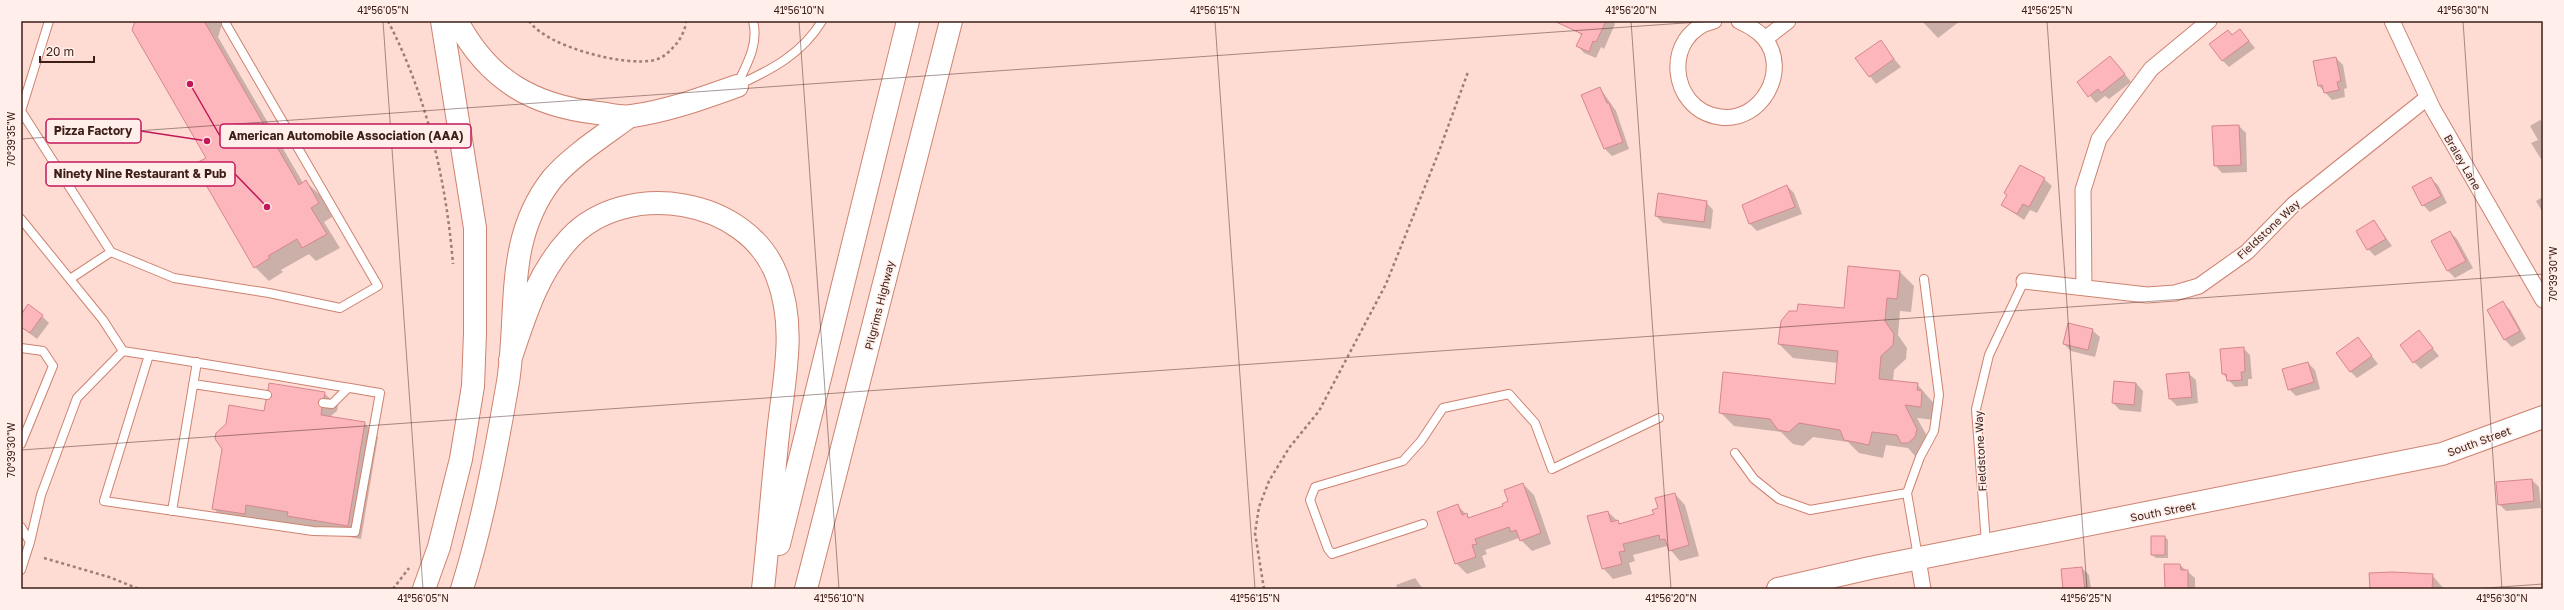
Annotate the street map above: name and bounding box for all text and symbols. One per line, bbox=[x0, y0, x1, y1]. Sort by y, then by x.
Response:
text: 41°56'05"N bbox=[357, 4, 409, 16]
text: 41°56'10"N bbox=[774, 4, 824, 16]
text: 41°56'15"N bbox=[1190, 4, 1240, 16]
text: 41°56'20"N bbox=[1605, 4, 1657, 16]
text: 41°56'25"N bbox=[2021, 4, 2073, 16]
text: 41°56'30"N bbox=[2437, 4, 2489, 16]
scale bar bbox=[40, 38, 94, 64]
text: 20 m bbox=[46, 44, 74, 59]
text: 70°39'35"W bbox=[5, 111, 17, 166]
callout: Pizza Factory bbox=[46, 119, 141, 143]
text: Pizza Factory bbox=[54, 123, 133, 138]
callout: American Automobile Association (AAA) bbox=[220, 124, 471, 148]
text: American Automobile Association (AAA) bbox=[228, 128, 464, 143]
street label: Braley Lane bbox=[2442, 132, 2484, 192]
callout: Ninety Nine Restaurant & Pub bbox=[46, 162, 235, 186]
text: Ninety Nine Restaurant & Pub bbox=[54, 166, 227, 181]
street label: Fieldstone Way bbox=[2234, 197, 2302, 261]
text: 70°39'30"W bbox=[2547, 246, 2559, 302]
street label: Pilgrims Highway bbox=[862, 259, 896, 351]
street label: Fieldstone Way bbox=[1971, 410, 1989, 492]
text: 70°39'30"W bbox=[5, 422, 17, 478]
street label: South Street bbox=[2445, 423, 2513, 459]
street label: South Street bbox=[2129, 498, 2197, 524]
text: 41°56'05"N bbox=[397, 592, 449, 604]
text: 41°56'10"N bbox=[814, 592, 864, 604]
text: 41°56'15"N bbox=[1230, 592, 1280, 604]
text: 41°56'20"N bbox=[1645, 592, 1697, 604]
text: 41°56'25"N bbox=[2060, 592, 2112, 604]
text: 41°56'30"N bbox=[2476, 592, 2528, 604]

